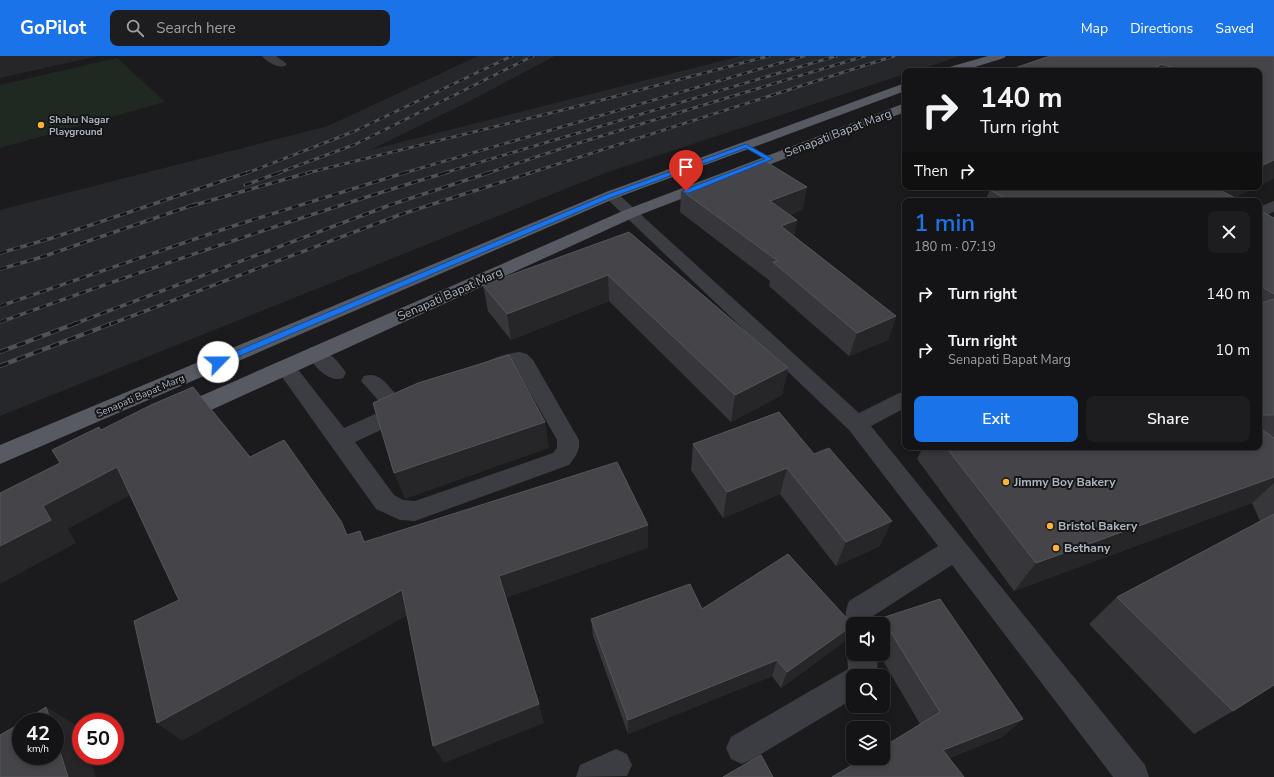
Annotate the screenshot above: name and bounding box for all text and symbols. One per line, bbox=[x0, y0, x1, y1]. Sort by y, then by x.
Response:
search box bbox=[110, 10, 390, 46]
text: GoPilot bbox=[20, 15, 86, 41]
icon: search bbox=[124, 17, 146, 39]
text: Search here bbox=[156, 18, 236, 38]
text: Map bbox=[1081, 19, 1108, 38]
text: Directions bbox=[1130, 19, 1193, 38]
text: Saved bbox=[1215, 19, 1254, 38]
text: 140 m bbox=[980, 79, 1063, 117]
icon: right bbox=[914, 84, 966, 136]
street label: Senapati Bapat Marg bbox=[782, 105, 894, 161]
place label: Shahu Nagar Playground bbox=[49, 113, 109, 139]
text: Turn right bbox=[980, 115, 1059, 139]
marker: Shahu Nagar Playground bbox=[36, 120, 46, 130]
pin bbox=[669, 150, 703, 191]
icon: arrive bbox=[675, 156, 697, 178]
icon: right bbox=[956, 160, 978, 182]
text: Then bbox=[914, 161, 948, 181]
text: 1 min bbox=[914, 207, 975, 239]
button: close bbox=[1208, 211, 1250, 253]
text: 180 m · 07:19 bbox=[914, 238, 996, 256]
street label: Senapati Bapat Marg bbox=[395, 264, 505, 324]
icon: right bbox=[914, 283, 936, 305]
text: Turn right bbox=[948, 284, 1017, 304]
text: 140 m bbox=[1206, 284, 1250, 304]
text: Turn right bbox=[948, 331, 1017, 351]
icon: right bbox=[914, 339, 936, 361]
text: 10 m bbox=[1215, 340, 1250, 360]
position arrow bbox=[197, 341, 239, 383]
text: Senapati Bapat Marg bbox=[948, 351, 1071, 369]
street label: Senapati Bapat Marg bbox=[94, 371, 187, 421]
button: Exit bbox=[914, 396, 1078, 442]
button: Share bbox=[1086, 396, 1250, 442]
place label: Jimmy Boy Bakery bbox=[1013, 474, 1116, 490]
marker: Jimmy Boy Bakery bbox=[1001, 477, 1011, 487]
place label: Bristol Bakery bbox=[1058, 518, 1138, 534]
marker: Bristol Bakery bbox=[1045, 521, 1055, 531]
place label: Bethany bbox=[1064, 540, 1111, 556]
marker: Bethany bbox=[1051, 543, 1061, 553]
map controls bbox=[846, 617, 890, 765]
button: sound bbox=[846, 617, 890, 661]
button: search bbox=[846, 669, 890, 713]
speed limit sign: 50 bbox=[72, 713, 124, 765]
text: 42 bbox=[26, 720, 50, 747]
button: layers bbox=[846, 721, 890, 765]
text: km/h bbox=[27, 742, 49, 756]

